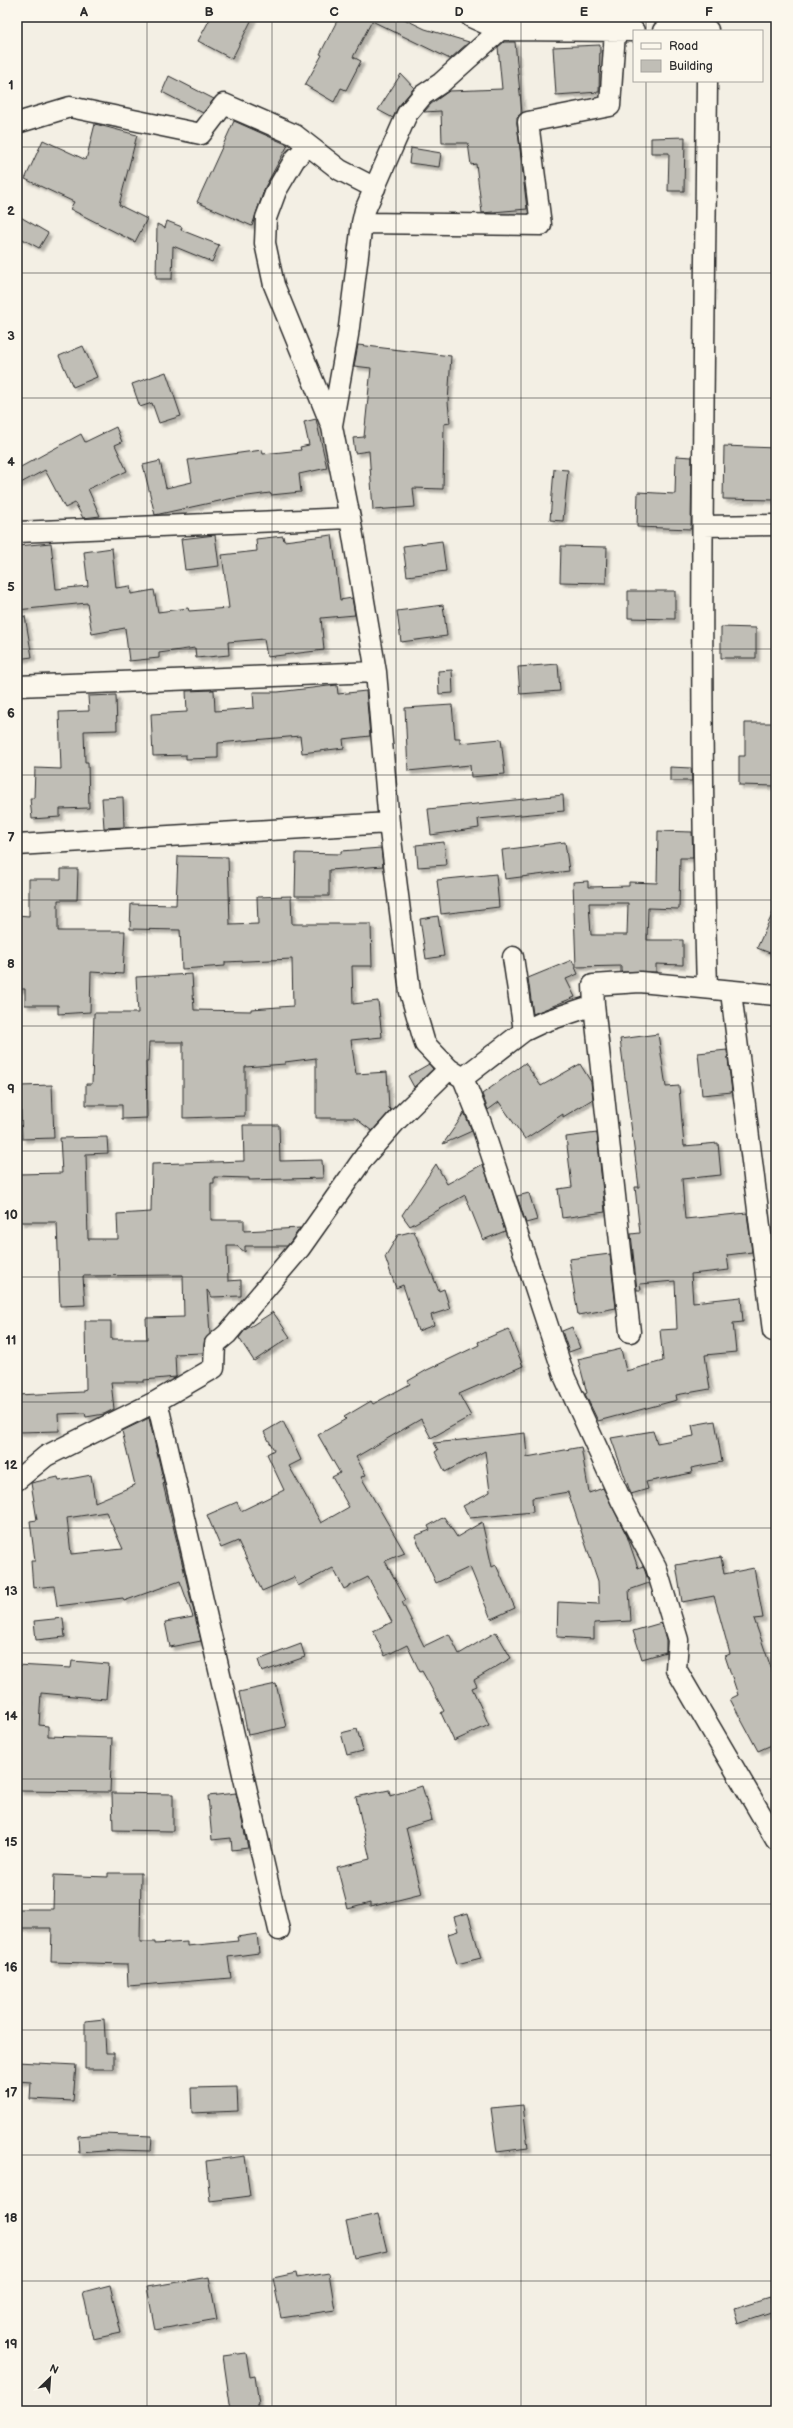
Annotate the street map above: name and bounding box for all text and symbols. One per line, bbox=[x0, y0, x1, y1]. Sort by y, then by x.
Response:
text: A bbox=[79, 4, 88, 20]
text: B bbox=[204, 4, 214, 20]
text: C bbox=[329, 4, 339, 20]
text: D bbox=[454, 4, 464, 20]
text: E bbox=[580, 4, 589, 20]
text: F bbox=[705, 4, 713, 20]
legend bbox=[633, 30, 763, 82]
text: Road bbox=[669, 39, 698, 54]
text: Building bbox=[669, 59, 713, 74]
text: 1 bbox=[8, 77, 14, 93]
text: 2 bbox=[7, 203, 15, 219]
text: 3 bbox=[7, 328, 15, 344]
text: 4 bbox=[7, 454, 15, 470]
text: 5 bbox=[7, 579, 15, 595]
text: 6 bbox=[7, 705, 15, 721]
text: 7 bbox=[7, 830, 15, 846]
text: 8 bbox=[7, 956, 15, 972]
text: 9 bbox=[7, 1081, 15, 1097]
text: 10 bbox=[4, 1207, 18, 1223]
text: 11 bbox=[6, 1332, 16, 1348]
text: 12 bbox=[4, 1457, 18, 1473]
text: 13 bbox=[4, 1583, 18, 1599]
text: 14 bbox=[4, 1708, 18, 1724]
text: 15 bbox=[5, 1834, 18, 1850]
text: 16 bbox=[4, 1959, 18, 1975]
text: 17 bbox=[5, 2085, 17, 2101]
text: 18 bbox=[4, 2210, 18, 2226]
text: 19 bbox=[4, 2336, 18, 2352]
north arrow bbox=[30, 2358, 70, 2398]
text: N bbox=[48, 2362, 61, 2377]

